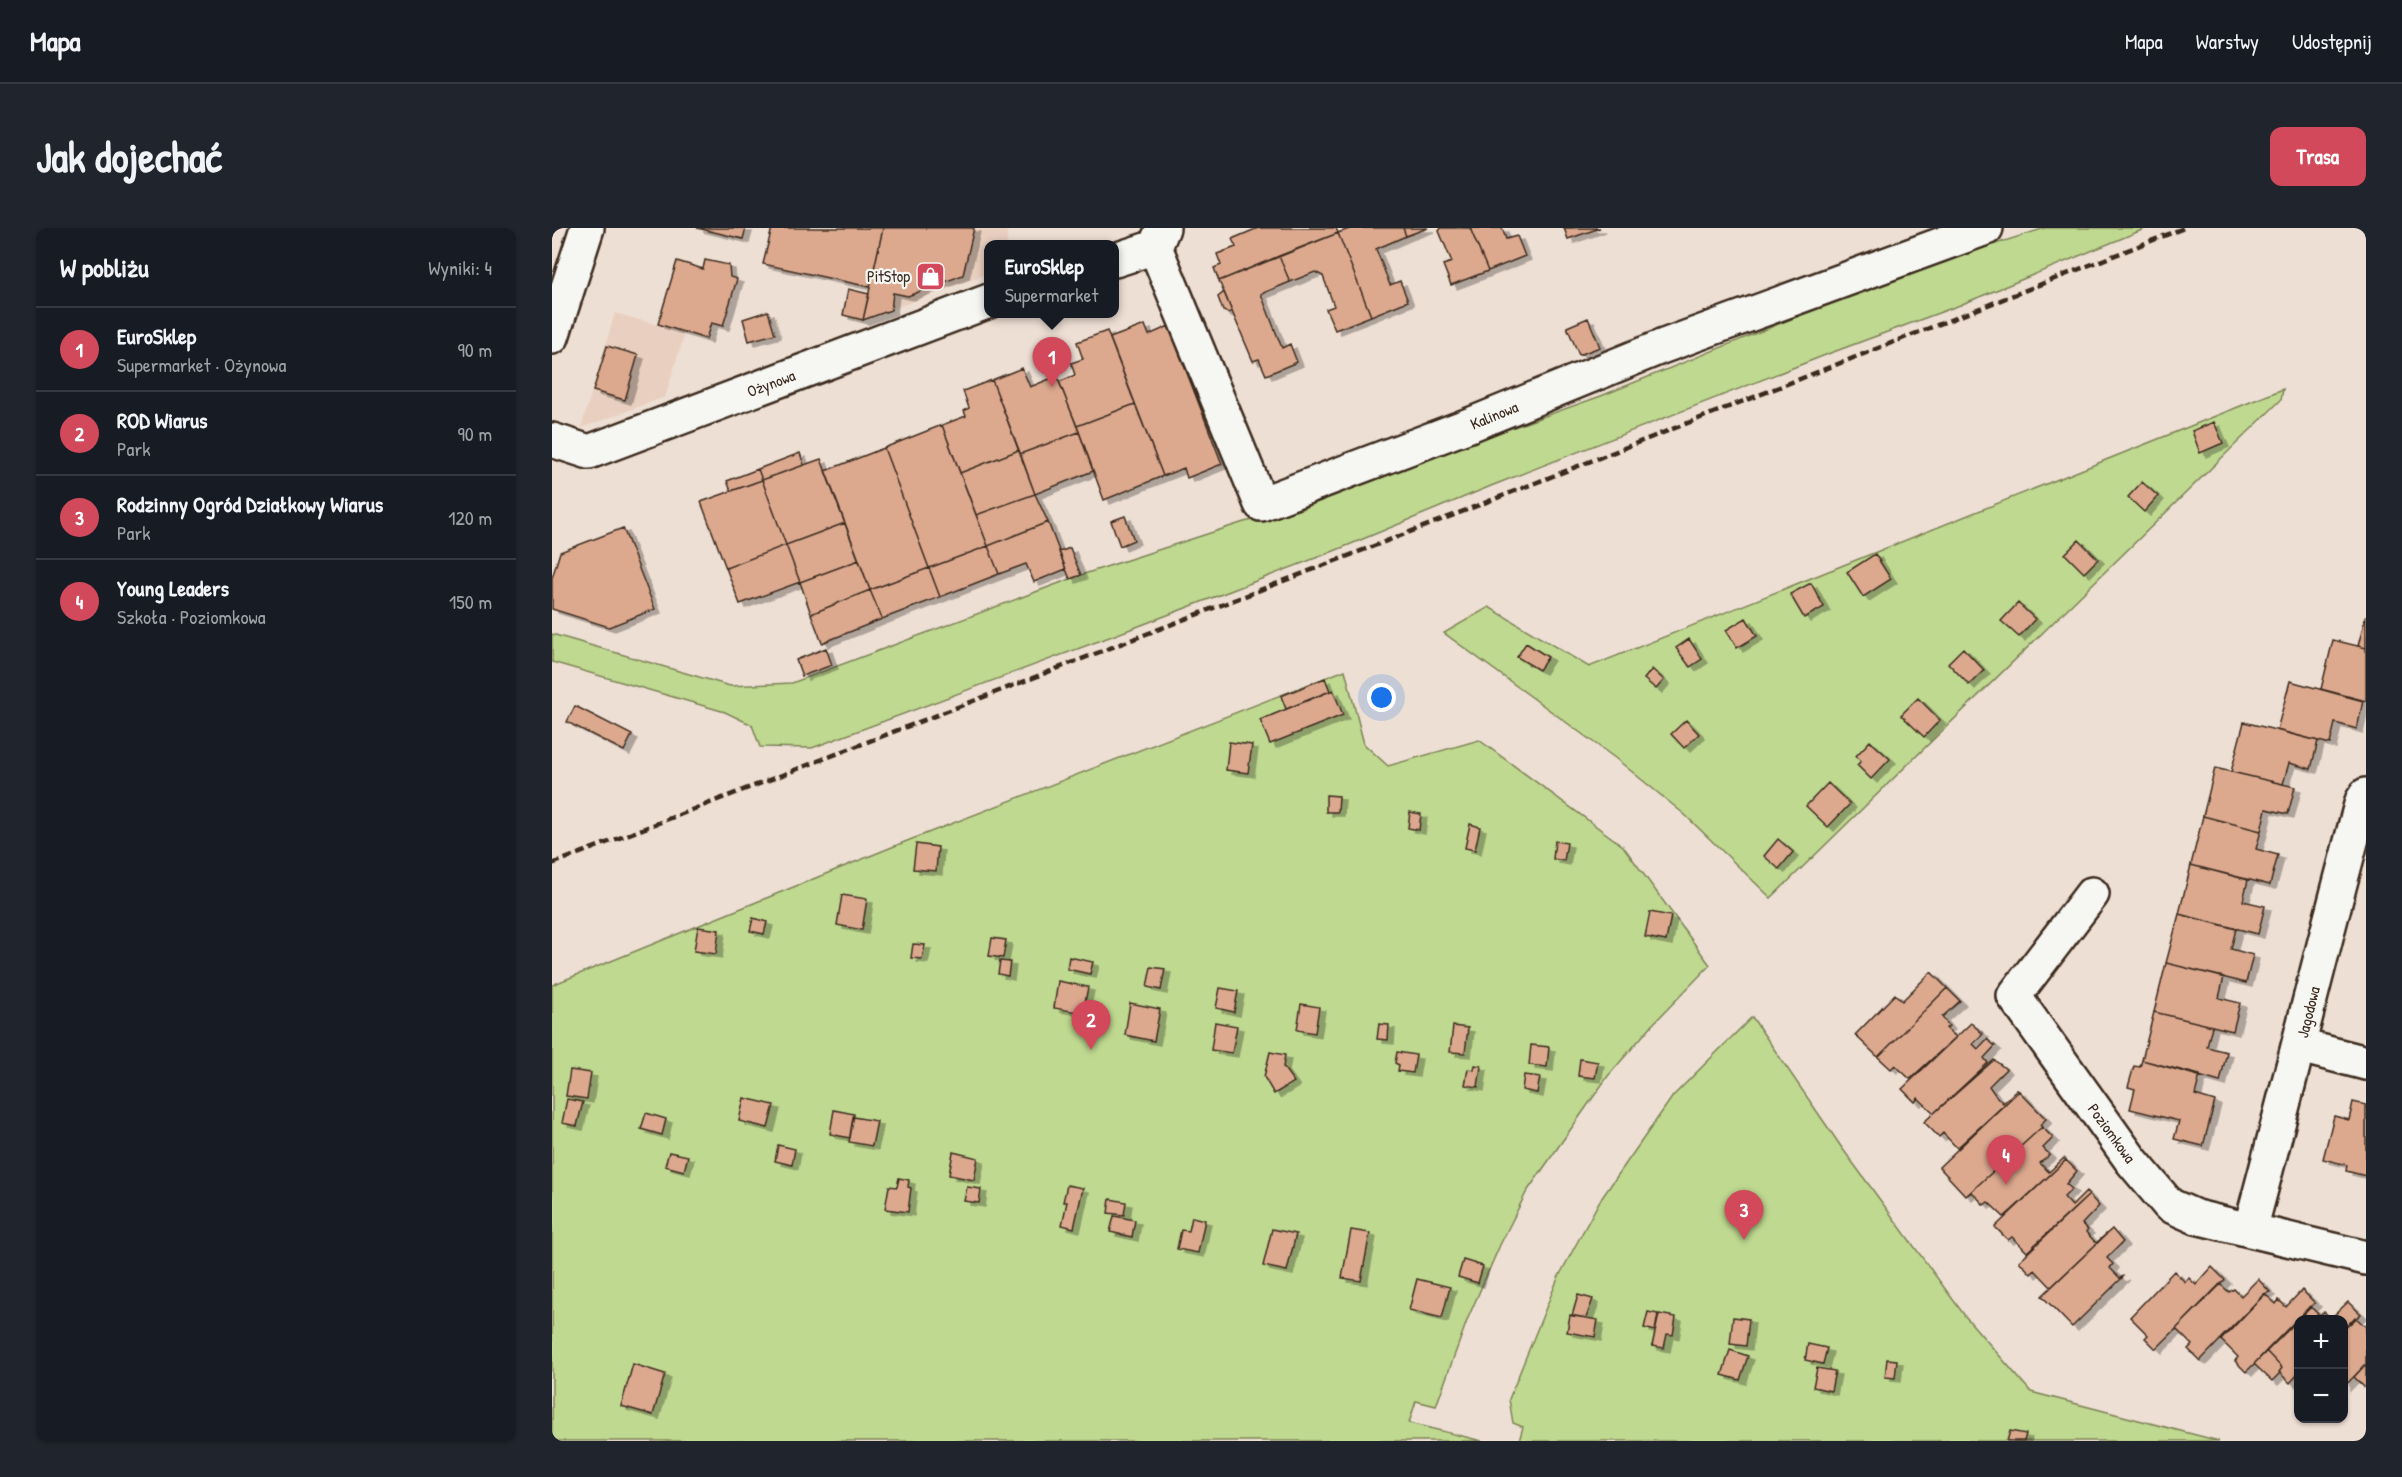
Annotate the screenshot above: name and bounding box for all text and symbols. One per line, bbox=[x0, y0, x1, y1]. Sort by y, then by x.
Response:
text: Mapa bbox=[30, 22, 81, 60]
text: Mapa bbox=[2125, 27, 2163, 56]
text: Warstwy bbox=[2196, 27, 2259, 56]
text: Udostępnij bbox=[2292, 27, 2372, 56]
button: Trasa bbox=[2270, 127, 2366, 186]
text: Jak dojechać bbox=[36, 128, 222, 185]
popup bbox=[984, 240, 1119, 318]
text: W pobliżu bbox=[60, 250, 149, 285]
text: EuroSklep bbox=[1005, 251, 1084, 281]
text: Wyniki: 4 bbox=[428, 254, 492, 281]
shop icon: PitStop bbox=[915, 260, 947, 292]
place label: PitStop bbox=[867, 265, 910, 287]
text: Supermarket bbox=[1005, 281, 1098, 308]
text: EuroSklep bbox=[117, 321, 196, 351]
text: 1 bbox=[76, 336, 83, 363]
text: 90 m bbox=[458, 336, 492, 363]
pin: 1 bbox=[1032, 338, 1072, 387]
text: Supermarket · Ożynowa bbox=[117, 351, 286, 378]
street label: Ożynowa bbox=[744, 364, 798, 402]
street label: Kalinowa bbox=[1467, 395, 1521, 435]
text: ROD Wiarus bbox=[117, 405, 208, 435]
text: 2 bbox=[75, 420, 84, 447]
text: 90 m bbox=[458, 420, 492, 447]
text: Park bbox=[117, 435, 150, 462]
text: Rodzinny Ogród Działkowy Wiarus bbox=[117, 489, 383, 519]
text: 3 bbox=[75, 504, 84, 531]
text: 120 m bbox=[448, 504, 492, 531]
text: Park bbox=[117, 519, 150, 546]
text: Young Leaders bbox=[117, 573, 229, 603]
text: 4 bbox=[76, 588, 83, 615]
text: 150 m bbox=[449, 588, 492, 615]
text: Szkoła · Poziomkowa bbox=[117, 603, 266, 630]
your location bbox=[1367, 683, 1396, 712]
street label: Jagodowa bbox=[2291, 984, 2325, 1040]
pin: 2 bbox=[1072, 1000, 1110, 1050]
street label: Poziomkowa bbox=[2083, 1099, 2141, 1167]
pin: 4 bbox=[1986, 1136, 2026, 1185]
pin: 3 bbox=[1724, 1190, 1764, 1240]
map controls bbox=[2294, 1315, 2348, 1423]
button: + bbox=[2294, 1315, 2348, 1369]
button: − bbox=[2294, 1369, 2348, 1423]

